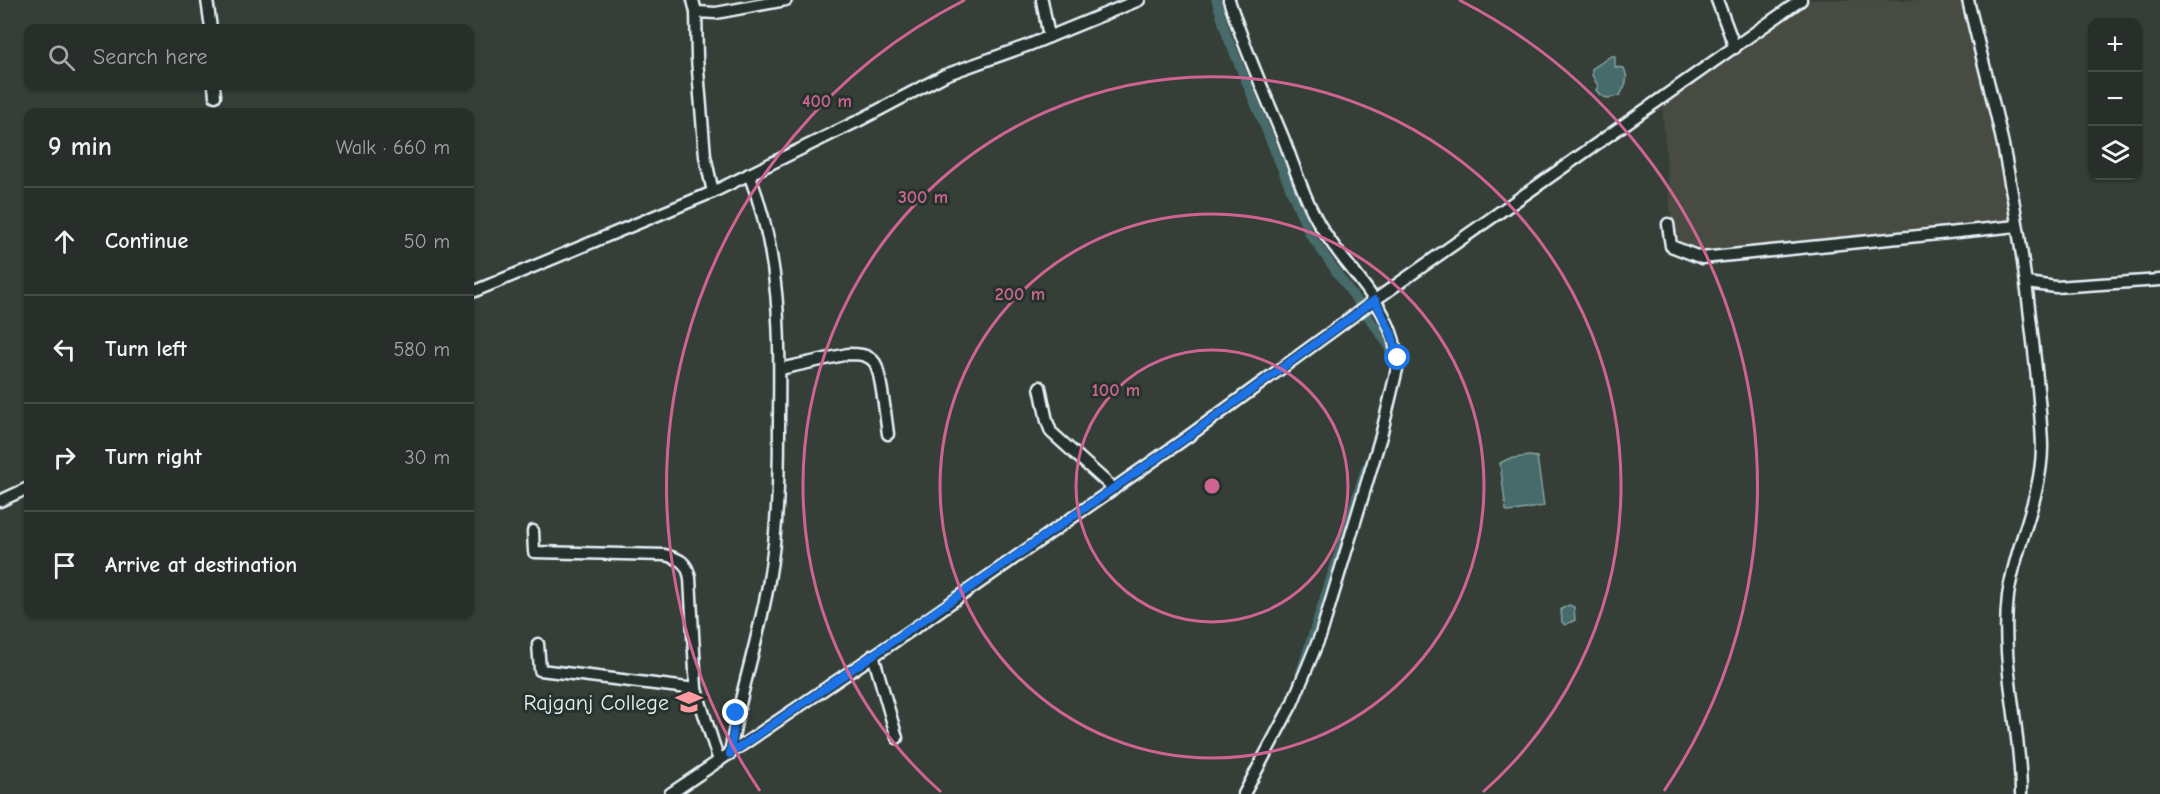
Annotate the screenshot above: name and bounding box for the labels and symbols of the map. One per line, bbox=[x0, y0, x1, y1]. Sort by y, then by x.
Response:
text: 400 m bbox=[802, 91, 852, 112]
text: 300 m bbox=[898, 187, 948, 208]
text: 200 m bbox=[995, 284, 1045, 305]
route start bbox=[1384, 344, 1410, 370]
text: 100 m bbox=[1092, 380, 1140, 401]
centre of rings bbox=[1202, 476, 1222, 496]
school or university icon: Rajganj College bbox=[674, 687, 704, 717]
place label: Rajganj College bbox=[523, 690, 669, 716]
route end bbox=[722, 699, 748, 725]

